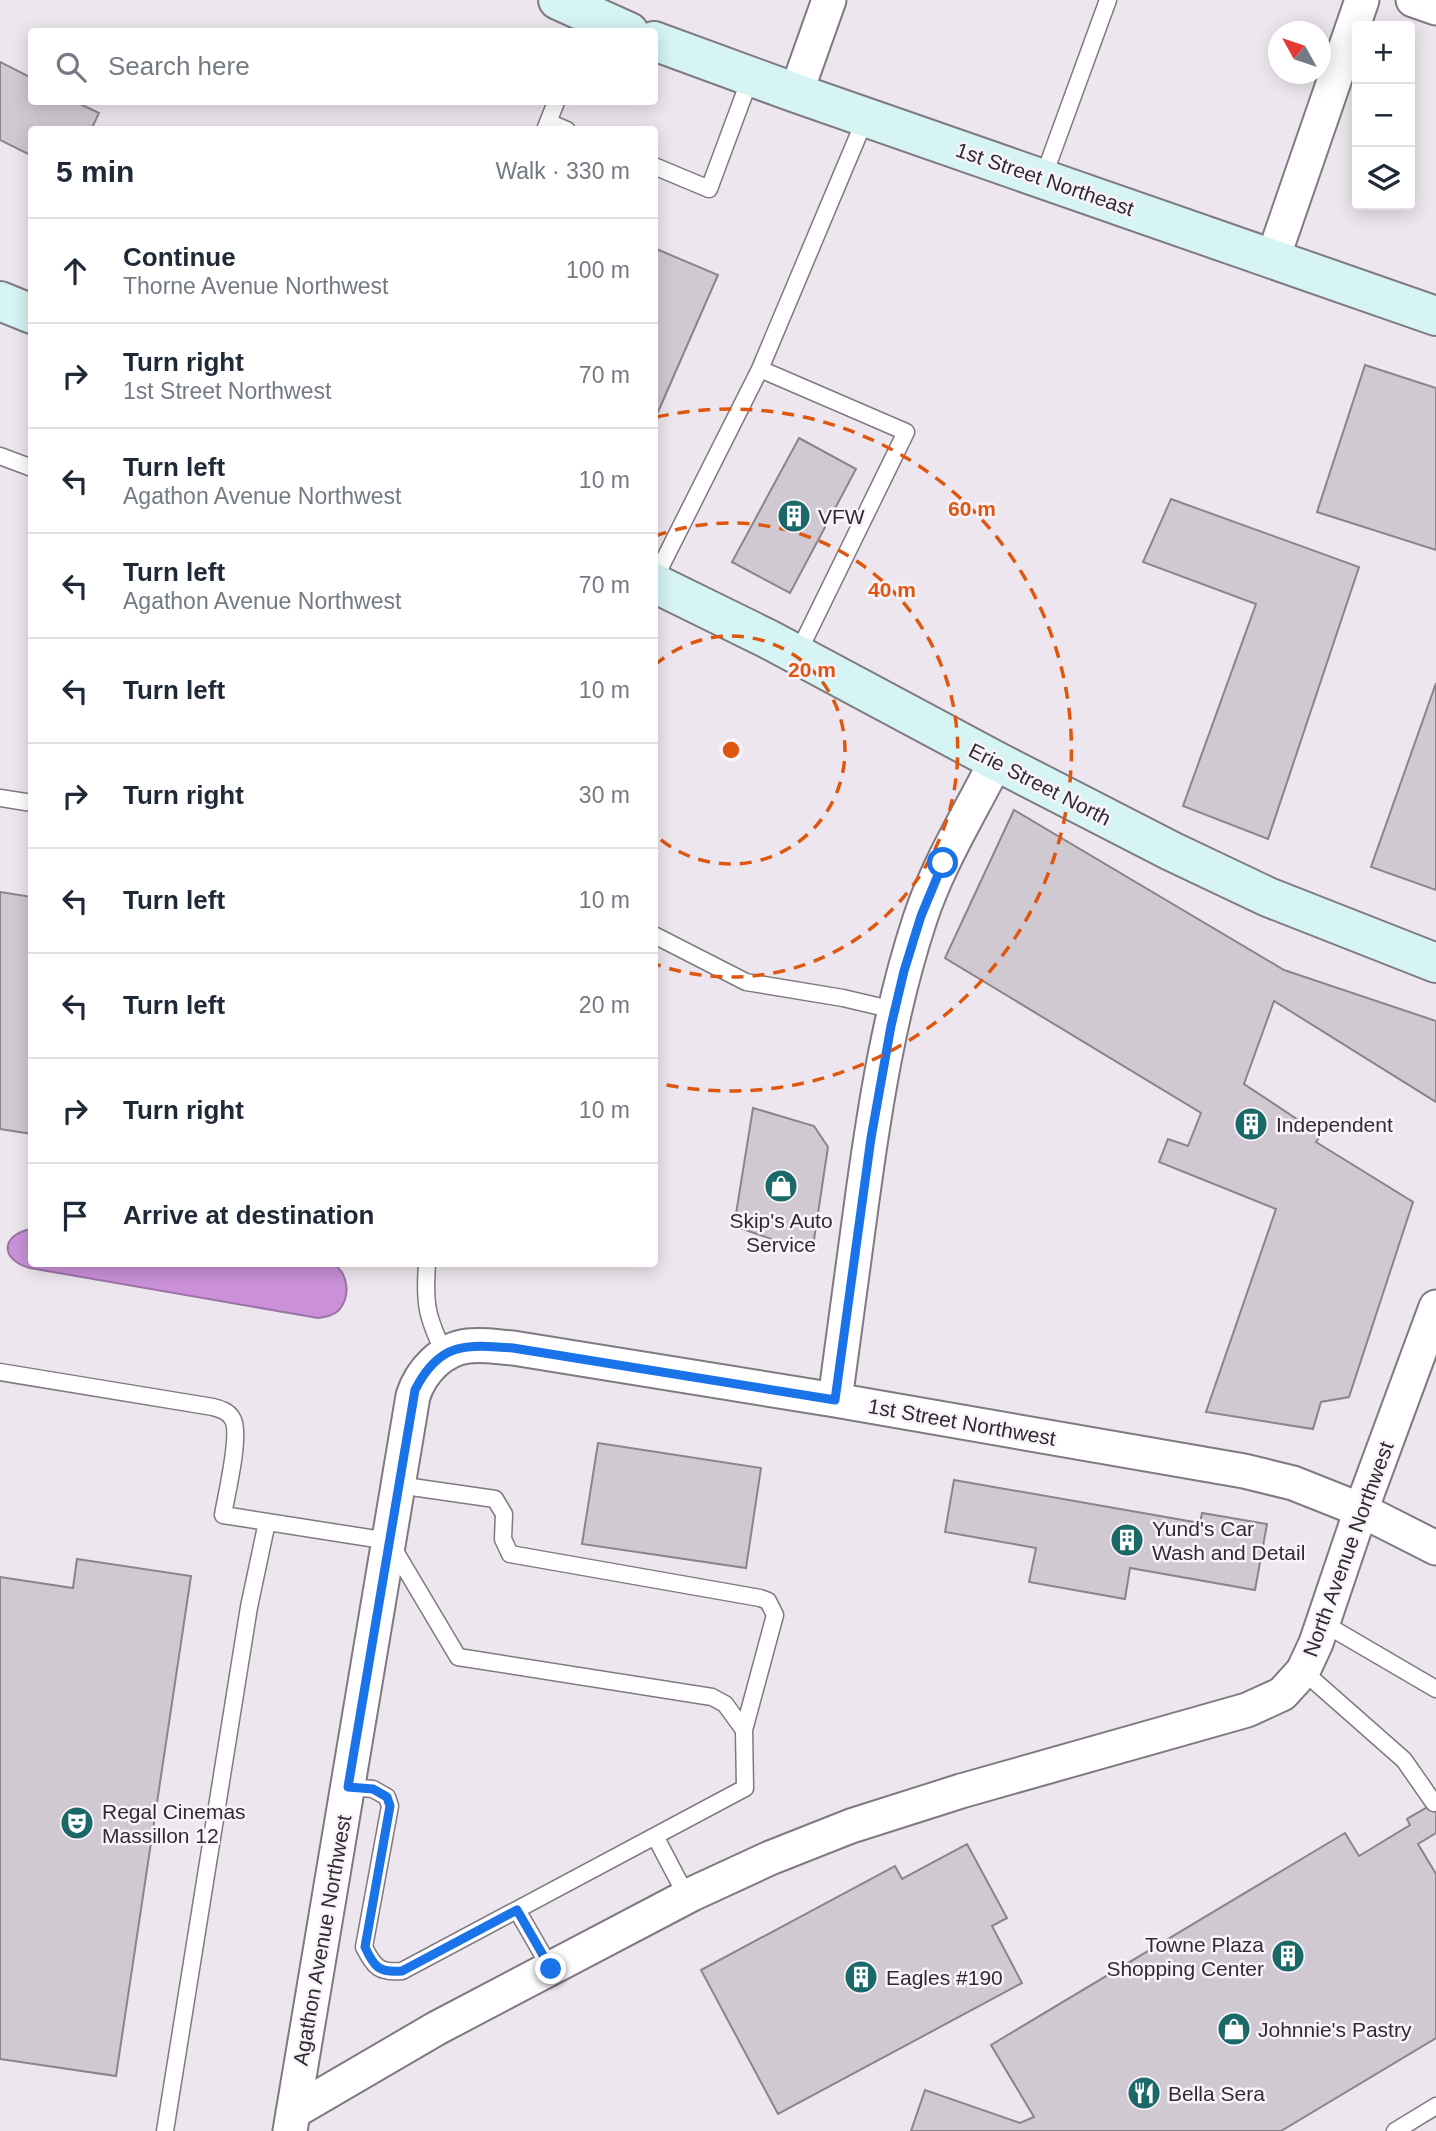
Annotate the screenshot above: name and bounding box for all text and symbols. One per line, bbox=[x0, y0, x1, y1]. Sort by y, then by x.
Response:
north arrow bbox=[1268, 21, 1331, 84]
map controls bbox=[1352, 21, 1415, 210]
button: + bbox=[1352, 21, 1415, 84]
search box bbox=[28, 28, 658, 105]
icon: search bbox=[52, 48, 90, 86]
text: Search here bbox=[108, 51, 250, 81]
button: − bbox=[1352, 84, 1415, 147]
street label: 1st Street Northeast bbox=[953, 138, 1137, 220]
button: layers bbox=[1352, 147, 1415, 210]
text: 5 min bbox=[56, 155, 134, 188]
text: Walk · 330 m bbox=[495, 158, 630, 184]
text: Continue bbox=[123, 242, 236, 272]
icon: ahead bbox=[56, 252, 94, 290]
text: 100 m bbox=[566, 257, 630, 283]
text: Thorne Avenue Northwest bbox=[123, 273, 389, 299]
text: Turn right bbox=[123, 347, 244, 377]
icon: right bbox=[56, 357, 94, 395]
text: 70 m bbox=[579, 362, 630, 388]
text: 1st Street Northwest bbox=[123, 378, 331, 404]
text: Turn left bbox=[123, 452, 225, 482]
icon: left bbox=[56, 462, 94, 500]
text: 10 m bbox=[579, 467, 630, 493]
text: Agathon Avenue Northwest bbox=[123, 483, 401, 509]
building icon: VFW bbox=[775, 497, 813, 535]
text: 60 m bbox=[948, 497, 996, 520]
place label: VFW bbox=[818, 505, 865, 528]
text: Turn left bbox=[123, 557, 225, 587]
icon: left bbox=[56, 567, 94, 605]
text: 70 m bbox=[579, 572, 630, 598]
text: 40 m bbox=[868, 578, 916, 601]
text: Agathon Avenue Northwest bbox=[123, 588, 401, 614]
text: 20 m bbox=[788, 658, 836, 681]
icon: left bbox=[56, 672, 94, 710]
text: Turn left bbox=[123, 675, 225, 705]
text: 10 m bbox=[579, 677, 630, 703]
centre of rings bbox=[719, 738, 743, 762]
street label: Erie Street North bbox=[965, 738, 1115, 830]
icon: right bbox=[56, 777, 94, 815]
text: Turn right bbox=[123, 780, 244, 810]
text: 30 m bbox=[579, 782, 630, 808]
route start bbox=[927, 847, 958, 878]
icon: left bbox=[56, 882, 94, 920]
text: Turn left bbox=[123, 885, 225, 915]
text: 10 m bbox=[579, 887, 630, 913]
icon: left bbox=[56, 987, 94, 1025]
text: Turn left bbox=[123, 990, 225, 1020]
text: 20 m bbox=[579, 992, 630, 1018]
icon: right bbox=[56, 1092, 94, 1130]
text: Turn right bbox=[123, 1095, 244, 1125]
text: 10 m bbox=[579, 1097, 630, 1123]
building icon: Independent bbox=[1232, 1105, 1270, 1143]
place label: Independent bbox=[1276, 1113, 1393, 1136]
shop icon: Skip's Auto Service bbox=[762, 1167, 800, 1205]
icon: arrive bbox=[56, 1197, 94, 1235]
text: Arrive at destination bbox=[123, 1200, 374, 1230]
place label: Skip's Auto Service bbox=[729, 1209, 833, 1256]
street label: 1st Street Northwest bbox=[866, 1394, 1058, 1450]
street label: North Avenue Northwest bbox=[1298, 1438, 1398, 1660]
place label: Yund's Car Wash and Detail bbox=[1152, 1517, 1305, 1564]
building icon: Yund's Car Wash and Detail bbox=[1108, 1521, 1146, 1559]
place label: Regal Cinemas Massillon 12 bbox=[102, 1800, 246, 1847]
theatre icon: Regal Cinemas Massillon 12 bbox=[58, 1804, 96, 1842]
street label: Agathon Avenue Northwest bbox=[289, 1813, 355, 2067]
place label: Towne Plaza Shopping Center bbox=[1106, 1933, 1264, 1980]
building icon: Towne Plaza Shopping Center bbox=[1269, 1937, 1307, 1975]
route end bbox=[535, 1953, 566, 1984]
building icon: Eagles #190 bbox=[842, 1958, 880, 1996]
place label: Eagles #190 bbox=[886, 1966, 1003, 1989]
shop icon: Johnnie's Pastry bbox=[1215, 2010, 1253, 2048]
place label: Johnnie's Pastry bbox=[1258, 2018, 1412, 2041]
restaurant icon: Bella Sera bbox=[1125, 2074, 1163, 2112]
place label: Bella Sera bbox=[1168, 2082, 1265, 2105]

